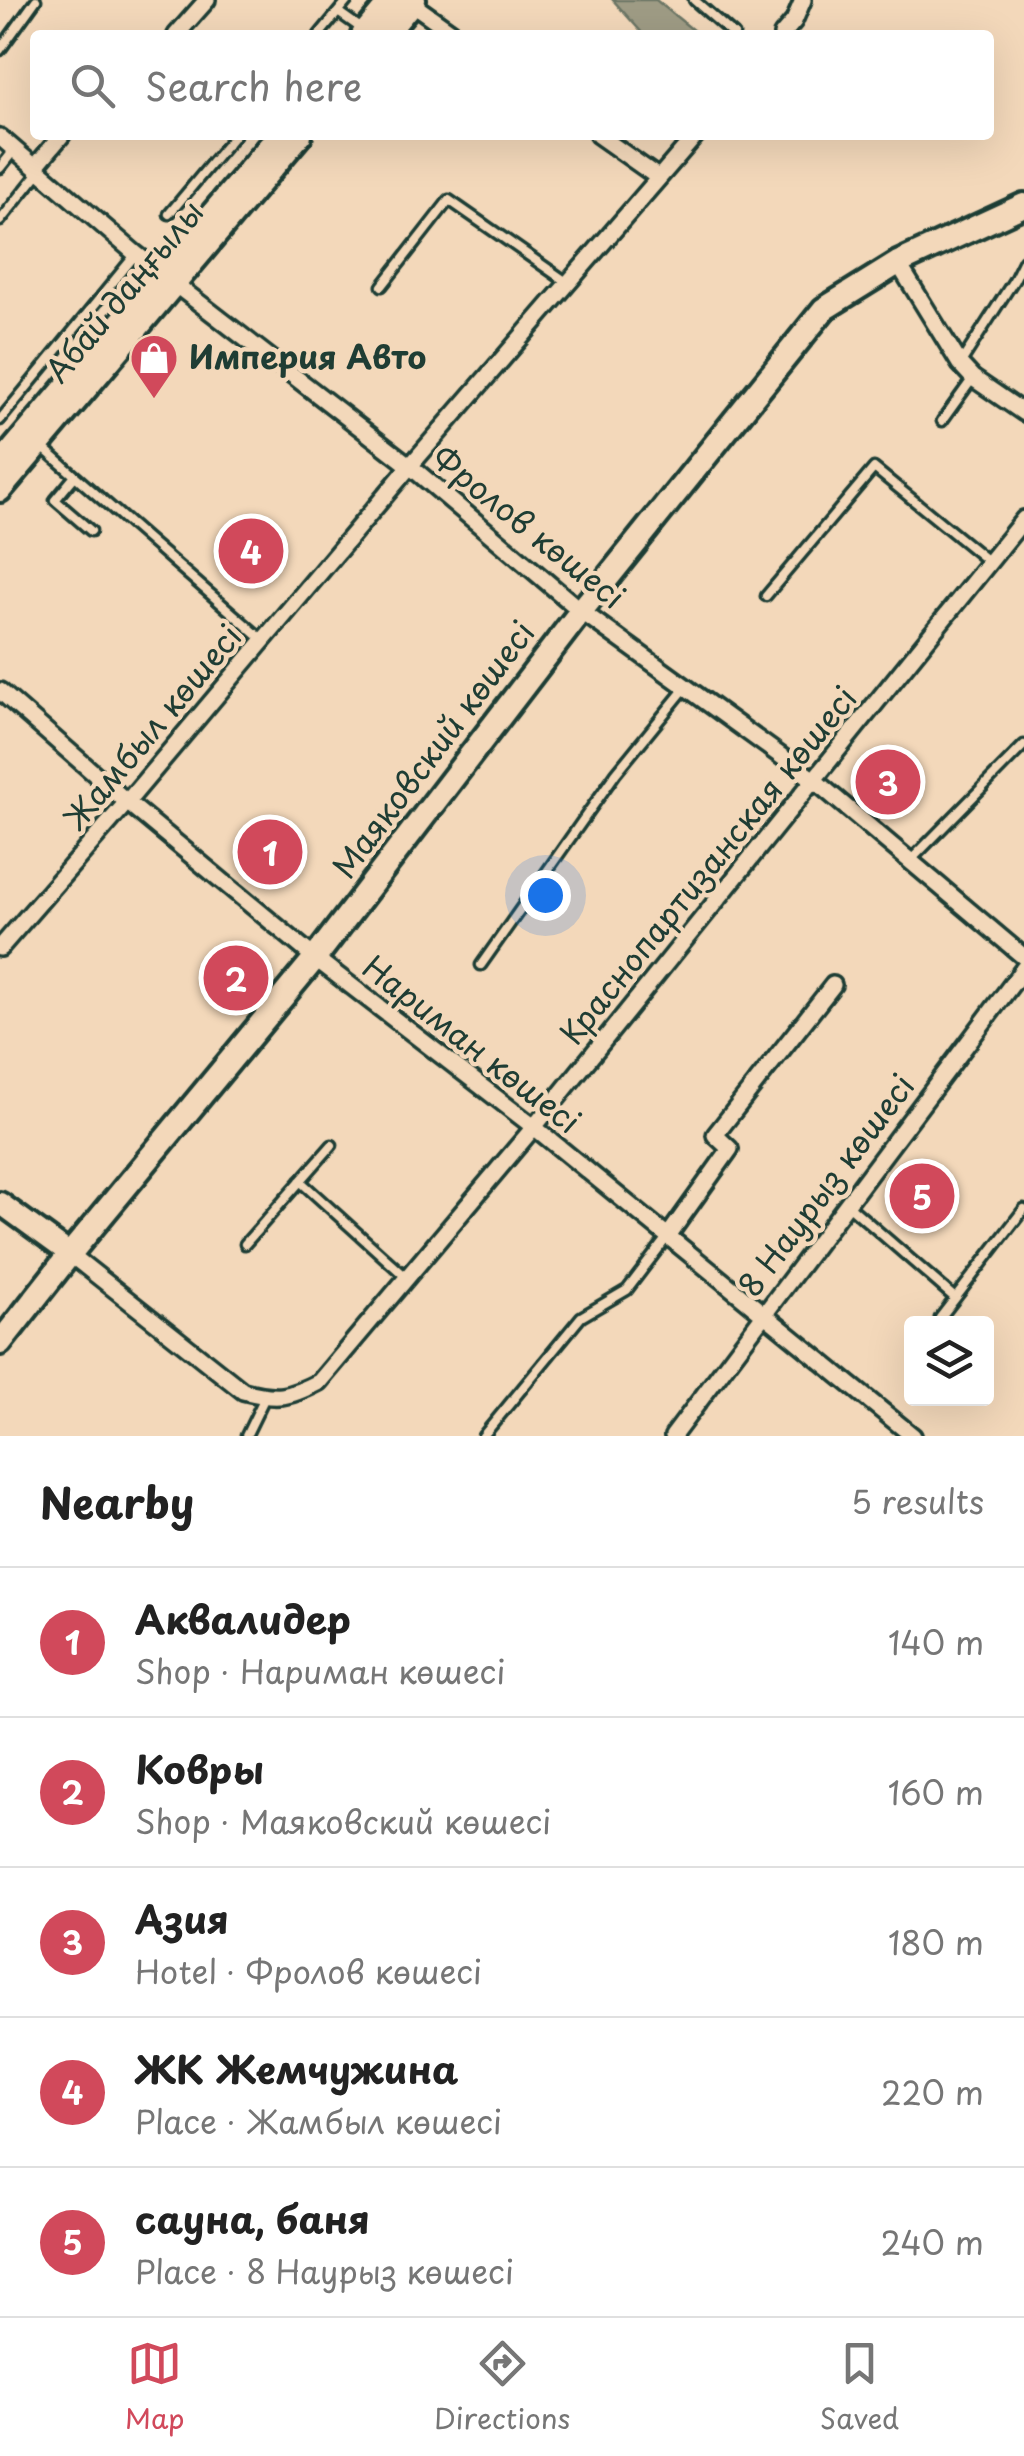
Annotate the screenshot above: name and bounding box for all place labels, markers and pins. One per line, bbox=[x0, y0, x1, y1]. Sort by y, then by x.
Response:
shop icon: Империя Авто bbox=[128, 332, 180, 400]
place label: Империя Авто bbox=[189, 332, 426, 380]
pin: 4 bbox=[218, 514, 284, 588]
pin: 3 bbox=[856, 744, 920, 820]
pin: 1 bbox=[238, 814, 302, 890]
pin: 2 bbox=[204, 940, 268, 1016]
pin: 5 bbox=[890, 1158, 954, 1234]

